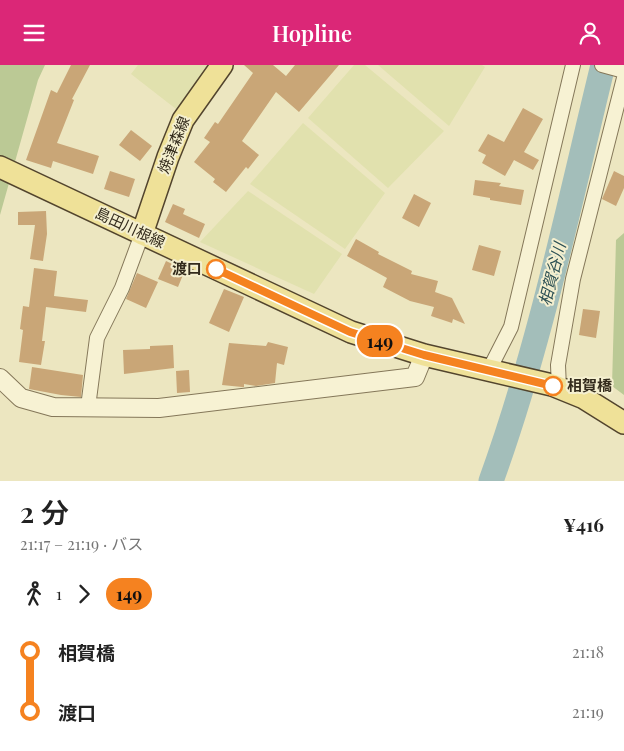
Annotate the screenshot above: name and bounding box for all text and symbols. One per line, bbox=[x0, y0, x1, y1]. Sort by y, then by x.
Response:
text: Hopline bbox=[272, 18, 352, 48]
icon: menu bbox=[20, 19, 48, 47]
icon: person bbox=[576, 19, 604, 47]
street label: 焼津森線 bbox=[153, 113, 194, 176]
street label: 島田川根線 bbox=[92, 202, 169, 252]
water label: 相賀谷川 bbox=[534, 238, 570, 307]
place label: 渡口 bbox=[172, 258, 202, 278]
marker: 渡口 bbox=[206, 259, 226, 279]
line badge: 149 bbox=[351, 325, 409, 357]
text: 149 bbox=[367, 329, 393, 353]
place label: 相賀橋 bbox=[567, 375, 613, 395]
marker: 相賀橋 bbox=[543, 376, 563, 396]
text: 2 分 bbox=[20, 493, 69, 530]
text: ¥416 bbox=[563, 511, 604, 537]
text: 21:17 – 21:19 · バス bbox=[20, 533, 143, 554]
icon: walk bbox=[20, 580, 48, 608]
icon: forward bbox=[70, 580, 98, 608]
text: 149 bbox=[116, 582, 142, 606]
text: 1 bbox=[56, 583, 62, 604]
text: 相賀橋 bbox=[58, 639, 115, 665]
text: 21:18 bbox=[572, 641, 604, 662]
text: 渡口 bbox=[58, 699, 96, 725]
text: 21:19 bbox=[572, 701, 604, 722]

